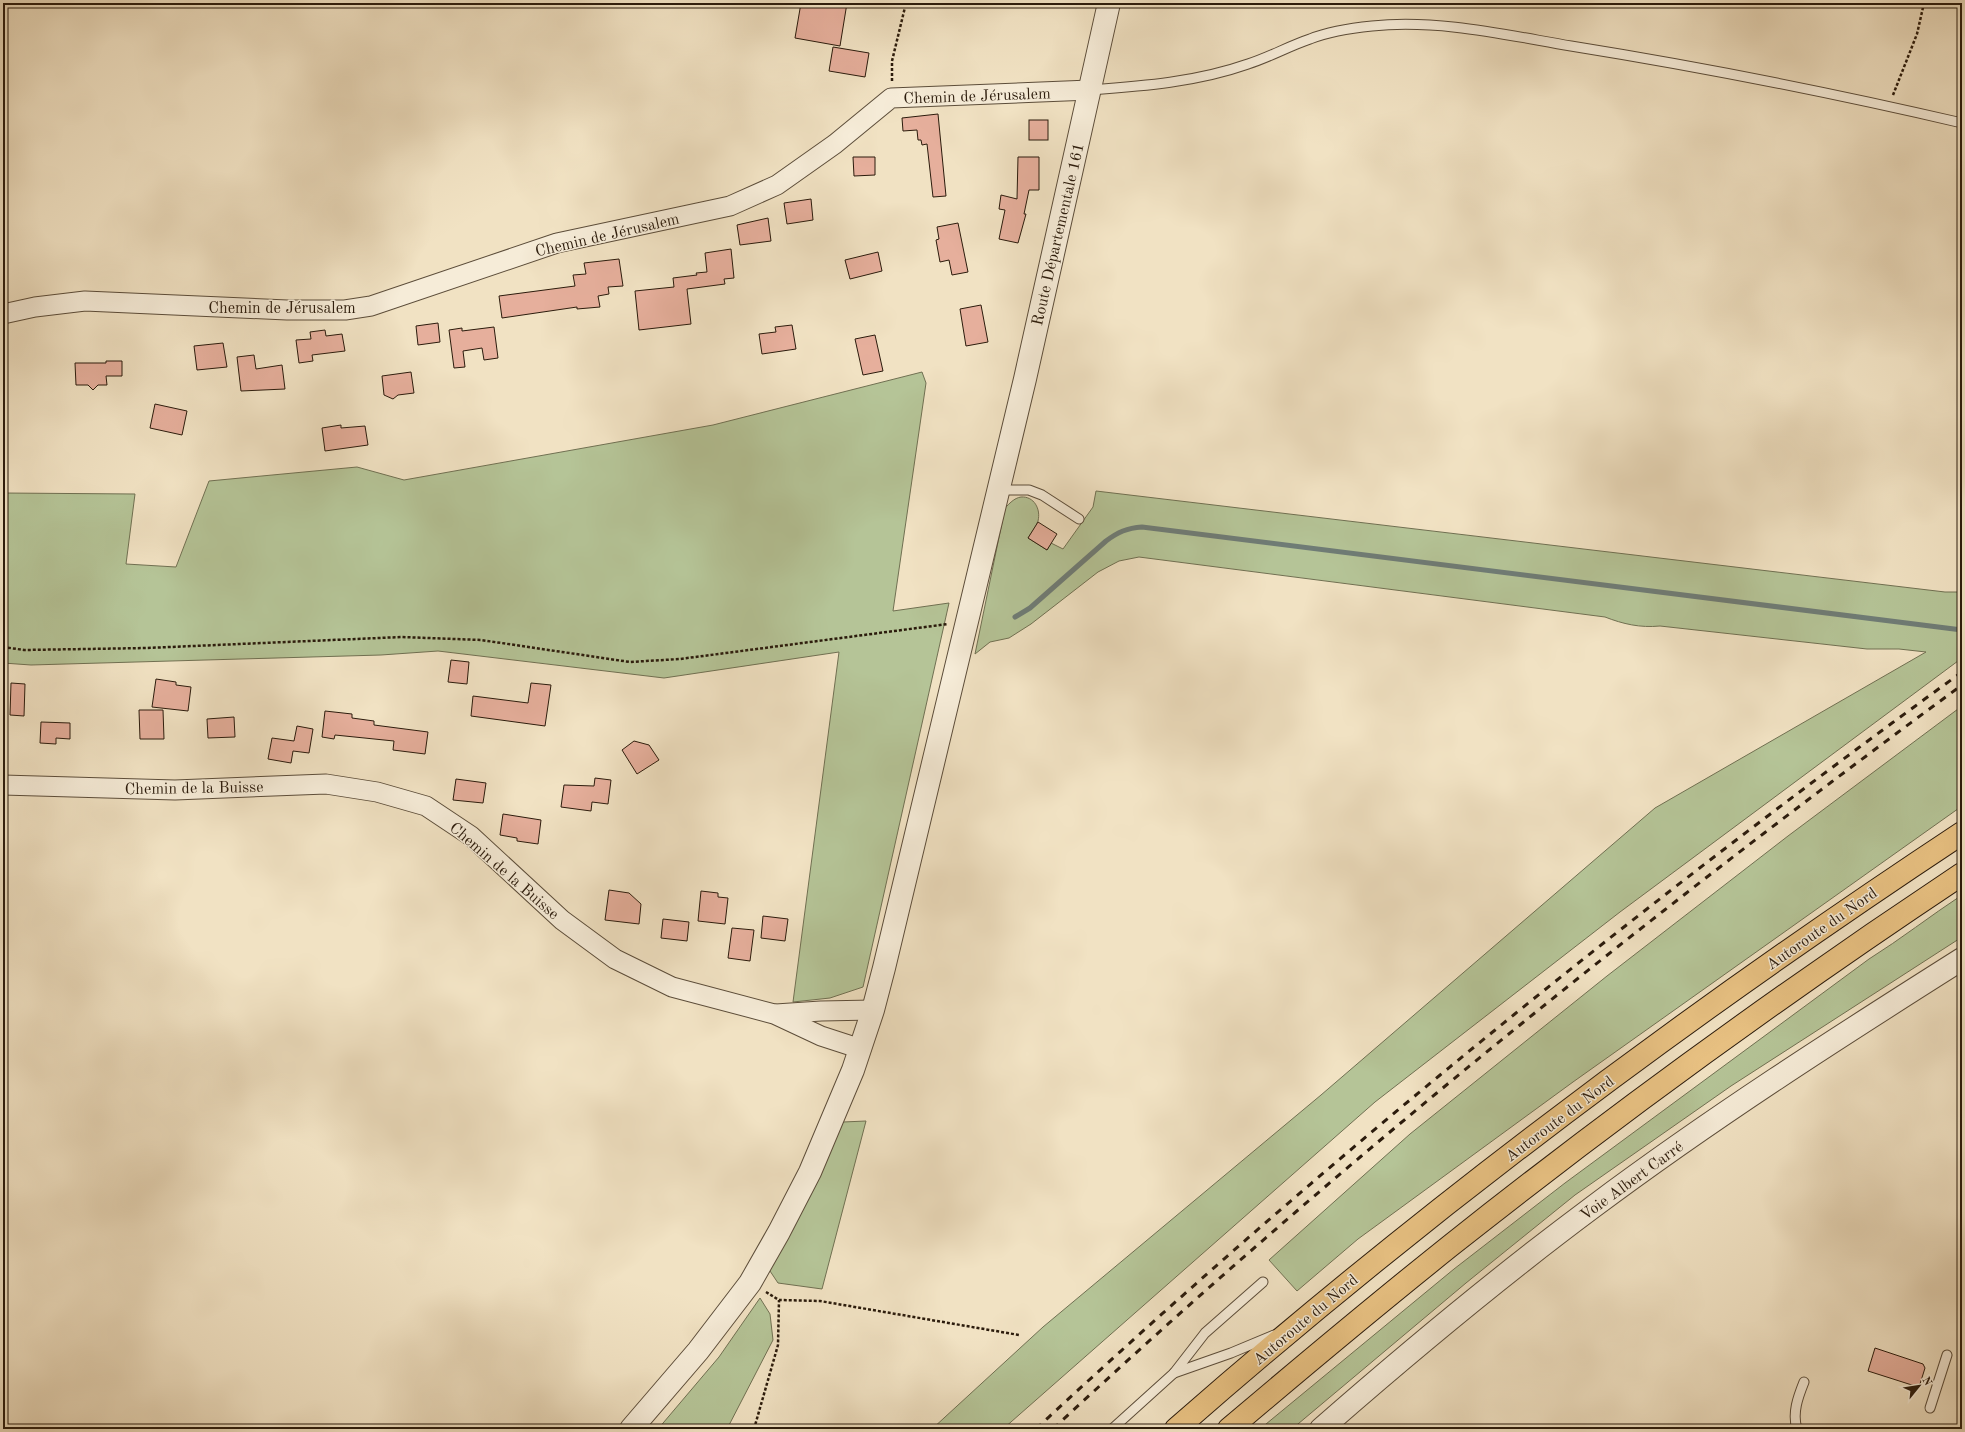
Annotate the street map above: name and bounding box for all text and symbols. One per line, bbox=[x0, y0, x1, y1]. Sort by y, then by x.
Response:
street label: Chemin de Jérusalem bbox=[903, 86, 1051, 108]
street label: Route Départementale 161 bbox=[1030, 141, 1088, 327]
street label: Chemin de Jérusalem bbox=[534, 212, 681, 260]
street label: Chemin de Jérusalem bbox=[208, 301, 356, 317]
street label: Chemin de la Buisse bbox=[124, 780, 264, 798]
street label: Chemin de la Buisse bbox=[446, 820, 561, 923]
street label: Autoroute du Nord bbox=[1764, 885, 1881, 974]
street label: Autoroute du Nord bbox=[1503, 1074, 1617, 1166]
street label: Voie Albert Carré bbox=[1578, 1139, 1687, 1224]
street label: Autoroute du Nord bbox=[1251, 1272, 1362, 1369]
north arrow bbox=[1899, 1366, 1939, 1406]
text: N bbox=[1919, 1375, 1934, 1389]

